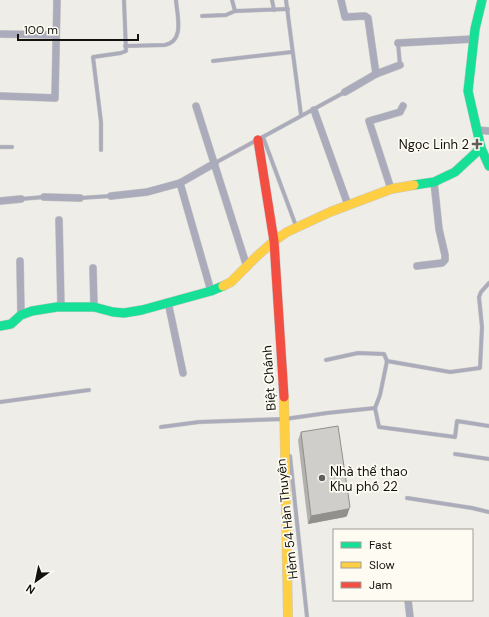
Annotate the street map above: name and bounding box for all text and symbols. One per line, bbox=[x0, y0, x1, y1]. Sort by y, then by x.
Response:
scale bar bbox=[18, 16, 138, 42]
text: 100 m bbox=[24, 22, 58, 38]
place label: Ngọc Linh 2 bbox=[399, 136, 469, 153]
marker: Ngọc Linh 2 bbox=[472, 139, 482, 149]
street label: Biệt Chánh bbox=[258, 345, 280, 411]
street label: Hẻm 54 Hàn Thuyên bbox=[272, 458, 302, 580]
place label: Nhà thể thao Khu phố 22 bbox=[330, 463, 408, 495]
marker: Nhà thể thao Khu phố 22 bbox=[317, 473, 327, 483]
legend bbox=[333, 529, 473, 601]
text: Fast bbox=[369, 537, 392, 553]
text: Slow bbox=[369, 557, 395, 573]
north arrow bbox=[16, 561, 56, 601]
text: Jam bbox=[369, 577, 392, 593]
text: N bbox=[23, 581, 38, 597]

